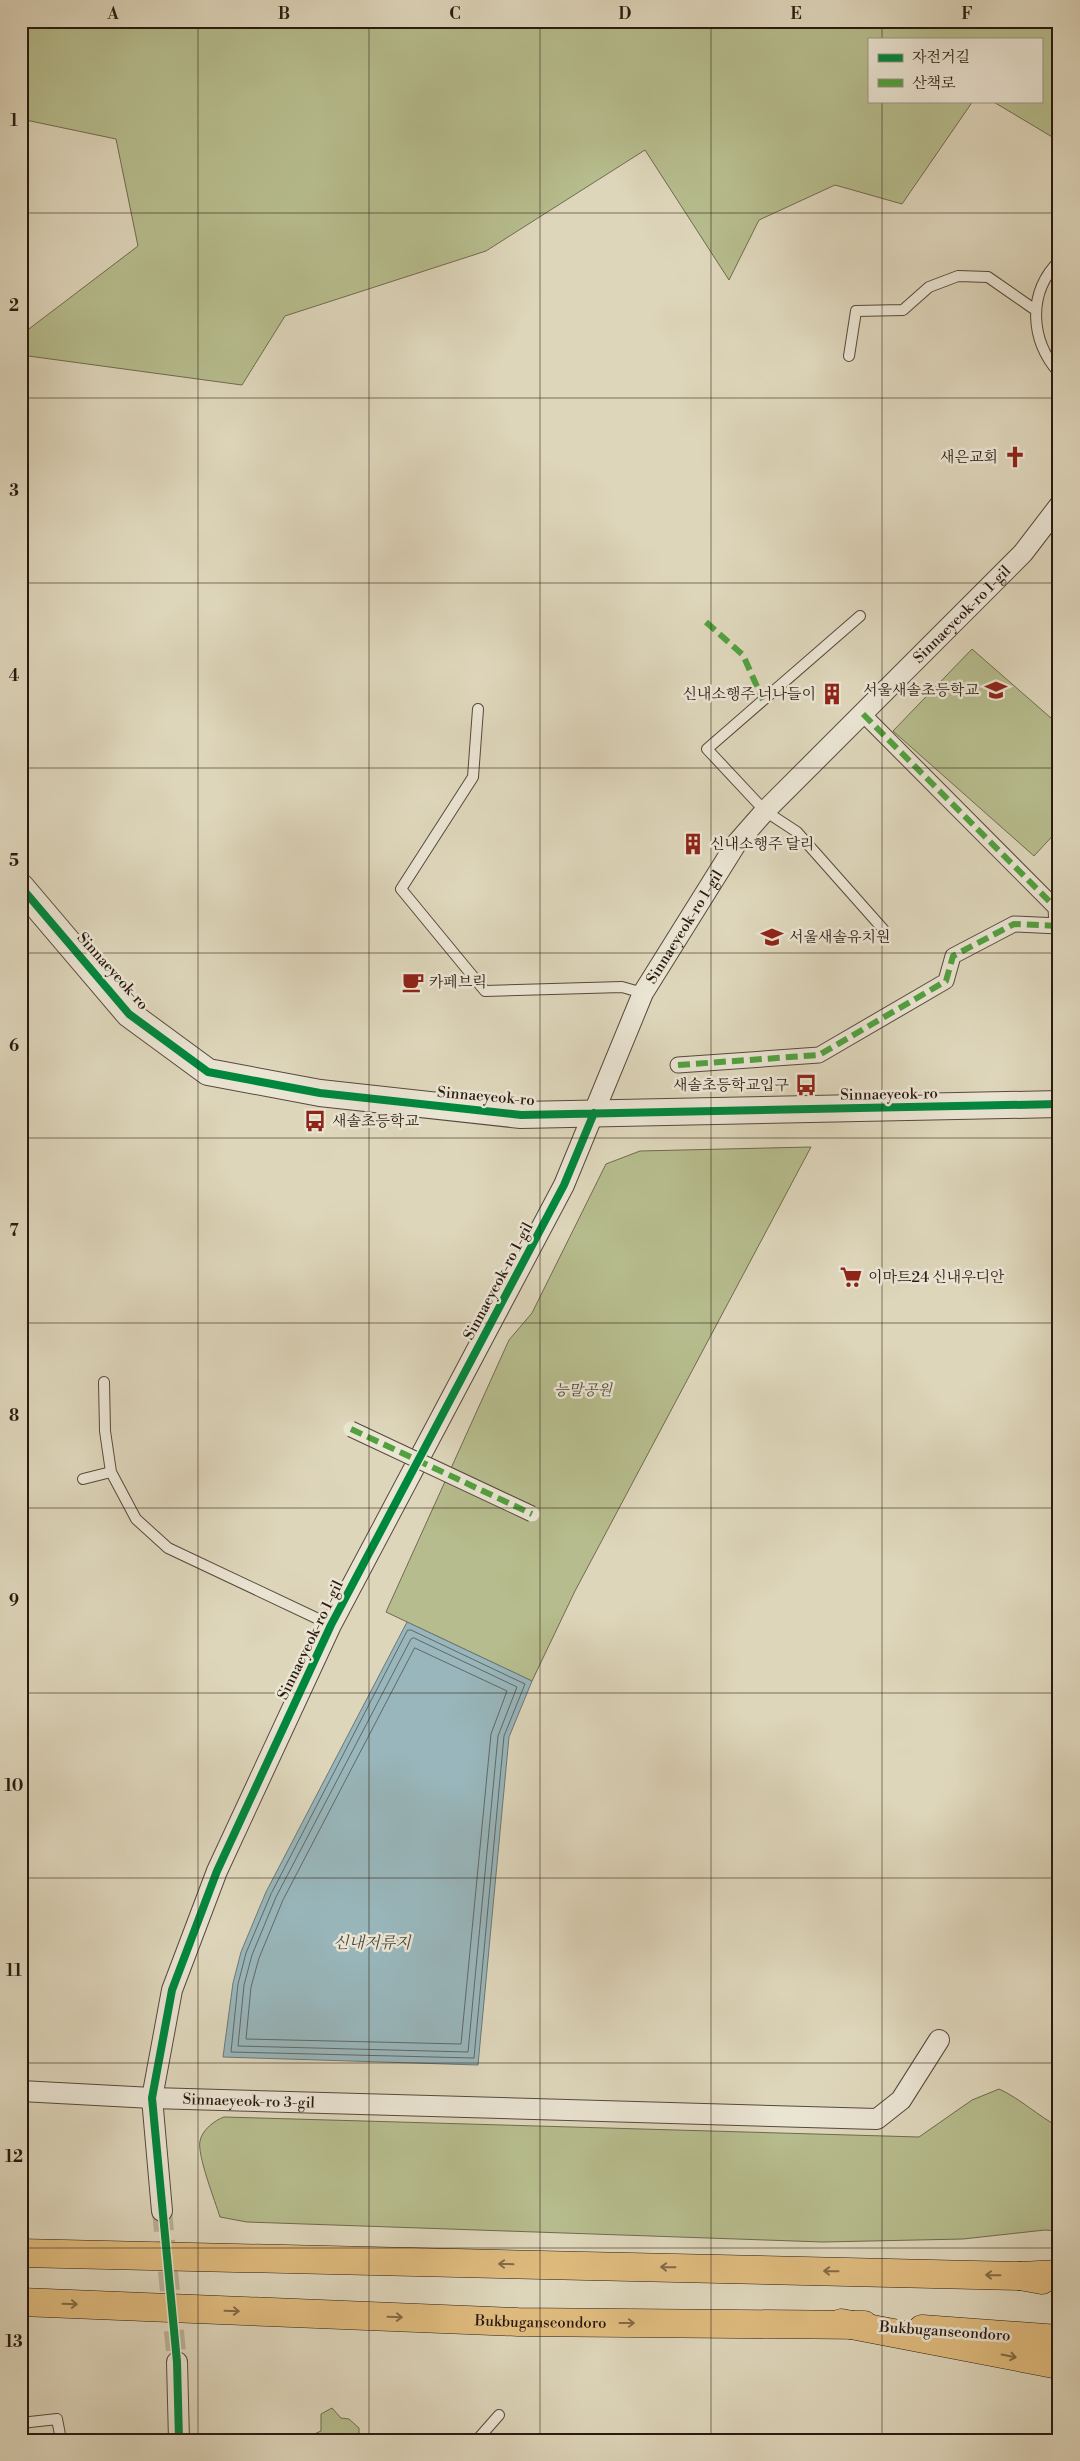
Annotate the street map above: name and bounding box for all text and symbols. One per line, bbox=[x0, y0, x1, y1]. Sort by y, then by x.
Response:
text: A bbox=[106, 4, 119, 24]
text: B bbox=[278, 4, 290, 24]
text: C bbox=[449, 4, 461, 24]
text: D bbox=[619, 4, 632, 24]
text: E bbox=[790, 4, 802, 24]
text: F bbox=[961, 4, 973, 24]
legend bbox=[868, 38, 1042, 102]
text: 자전거길 bbox=[912, 48, 970, 67]
text: 산책로 bbox=[912, 74, 956, 93]
text: 1 bbox=[10, 111, 18, 131]
text: 2 bbox=[9, 296, 19, 316]
church icon: 새은교회 bbox=[1002, 444, 1028, 470]
place label: 새은교회 bbox=[940, 448, 998, 467]
text: 3 bbox=[9, 481, 19, 501]
street label: Sinnaeyeok-ro 1-gil bbox=[909, 561, 1015, 667]
text: 4 bbox=[9, 666, 20, 686]
school or university icon: 서울새솔초등학교 bbox=[983, 677, 1009, 703]
building icon: 신내소행주 너나들이 bbox=[819, 681, 845, 707]
place label: 서울새솔초등학교 bbox=[863, 681, 980, 700]
place label: 신내소행주 너나들이 bbox=[682, 685, 816, 704]
building icon: 신내소행주 달리 bbox=[680, 831, 706, 857]
place label: 신내소행주 달리 bbox=[710, 835, 815, 854]
text: 5 bbox=[9, 851, 19, 871]
street label: Sinnaeyeok-ro 1-gil bbox=[642, 866, 728, 988]
school or university icon: 서울새솔유치원 bbox=[759, 924, 785, 950]
place label: 서울새솔유치원 bbox=[789, 928, 890, 947]
street label: Sinnaeyeok-ro bbox=[73, 929, 152, 1014]
cafe icon: 카페브릭 bbox=[400, 969, 426, 995]
place label: 카페브릭 bbox=[429, 973, 487, 992]
text: 6 bbox=[9, 1036, 19, 1056]
bus stop icon: 새솔초등학교입구 bbox=[793, 1072, 819, 1098]
place label: 새솔초등학교입구 bbox=[673, 1076, 790, 1095]
street label: Sinnaeyeok-ro bbox=[436, 1083, 535, 1110]
street label: Sinnaeyeok-ro bbox=[840, 1084, 938, 1105]
bus stop icon: 새솔초등학교 bbox=[302, 1108, 328, 1134]
place label: 새솔초등학교 bbox=[332, 1112, 419, 1131]
street label: Sinnaeyeok-ro 1-gil bbox=[459, 1219, 538, 1343]
text: 7 bbox=[9, 1221, 19, 1241]
supermarket icon: 이마트24 신내우디안 bbox=[838, 1264, 864, 1290]
place label: 이마트24 신내우디안 bbox=[868, 1268, 1005, 1287]
park label: 능말공원 bbox=[554, 1381, 613, 1400]
text: 8 bbox=[9, 1406, 19, 1426]
street label: Sinnaeyeok-ro 1-gil bbox=[273, 1577, 348, 1703]
text: 9 bbox=[9, 1591, 19, 1611]
text: 10 bbox=[5, 1776, 23, 1796]
water label: 신내저류지 bbox=[333, 1933, 412, 1953]
text: 11 bbox=[6, 1961, 22, 1981]
street label: Sinnaeyeok-ro 3-gil bbox=[182, 2090, 316, 2113]
text: 12 bbox=[5, 2147, 23, 2167]
one-way arrow bbox=[498, 2259, 514, 2269]
one-way arrow bbox=[660, 2263, 676, 2272]
one-way arrow bbox=[823, 2266, 839, 2276]
one-way arrow bbox=[985, 2271, 1001, 2280]
one-way arrow bbox=[62, 2300, 78, 2309]
one-way arrow bbox=[224, 2306, 240, 2315]
street label: Bukbuganseondoro bbox=[473, 2311, 607, 2333]
one-way arrow bbox=[386, 2313, 402, 2322]
street label: Bukbuganseondoro bbox=[878, 2317, 1011, 2346]
one-way arrow bbox=[618, 2318, 635, 2328]
text: 13 bbox=[5, 2332, 23, 2352]
one-way arrow bbox=[1001, 2351, 1017, 2361]

